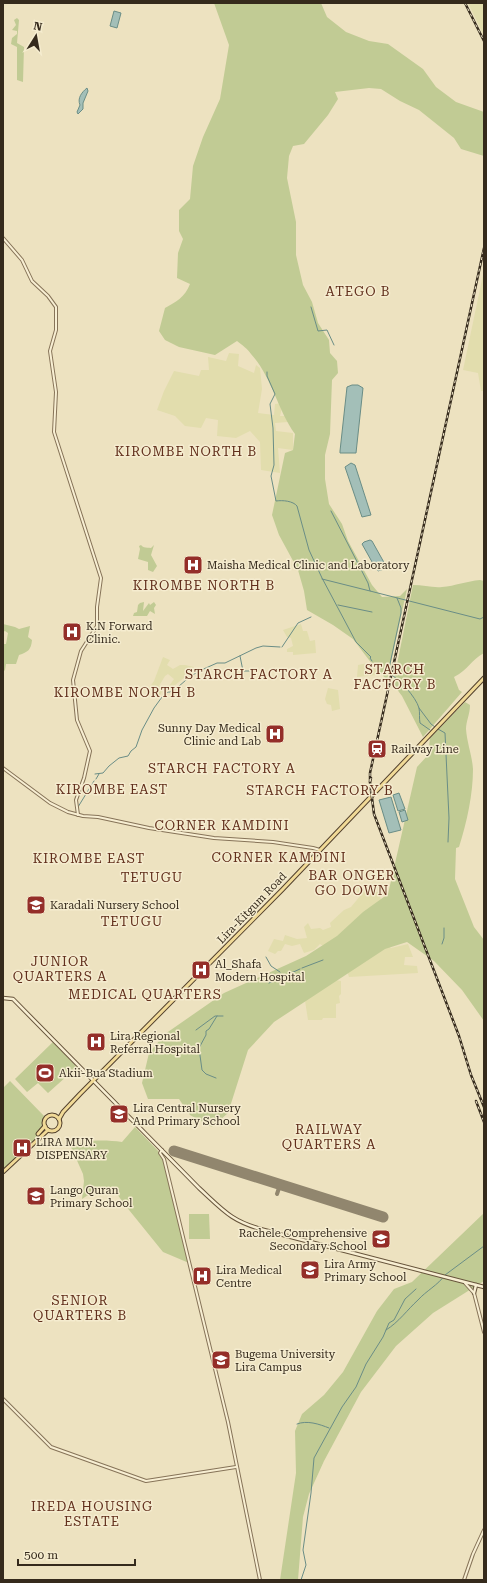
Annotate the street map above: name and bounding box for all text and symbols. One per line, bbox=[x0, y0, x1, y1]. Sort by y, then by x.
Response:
north arrow bbox=[16, 16, 56, 56]
text: N bbox=[32, 19, 44, 34]
district label: ATEGO B bbox=[326, 284, 390, 299]
district label: KIROMBE NORTH B bbox=[115, 444, 257, 459]
hospital icon: Maisha Medical Clinic and Laboratory bbox=[182, 554, 204, 576]
place label: Maisha Medical Clinic and Laboratory bbox=[207, 559, 410, 572]
district label: KIROMBE NORTH B bbox=[133, 578, 275, 593]
place label: K.N Forward Clinic. bbox=[86, 620, 153, 646]
hospital icon: K.N Forward Clinic. bbox=[61, 621, 83, 643]
district label: STARCH FACTORY B bbox=[354, 662, 436, 692]
district label: STARCH FACTORY A bbox=[185, 667, 333, 682]
district label: KIROMBE NORTH B bbox=[54, 685, 196, 700]
place label: Sunny Day Medical Clinic and Lab bbox=[158, 722, 262, 748]
hospital icon: Sunny Day Medical Clinic and Lab bbox=[264, 723, 286, 745]
station icon: Railway Line bbox=[366, 738, 388, 760]
place label: Railway Line bbox=[391, 743, 459, 756]
district label: STARCH FACTORY A bbox=[148, 761, 296, 776]
district label: KIROMBE EAST bbox=[56, 782, 168, 797]
district label: STARCH FACTORY B bbox=[246, 783, 394, 798]
district label: CORNER KAMDINI bbox=[154, 818, 290, 833]
district label: CORNER KAMDINI bbox=[211, 850, 347, 865]
district label: KIROMBE EAST bbox=[33, 851, 145, 866]
district label: BAR ONGER GO DOWN bbox=[308, 868, 396, 898]
district label: TETUGU bbox=[121, 870, 183, 885]
street label: Lira-Kitgum Road bbox=[215, 870, 289, 946]
school or university icon: Karadali Nursery School bbox=[25, 894, 47, 916]
place label: Karadali Nursery School bbox=[50, 899, 180, 912]
district label: TETUGU bbox=[101, 914, 163, 929]
district label: JUNIOR QUARTERS A bbox=[13, 954, 107, 984]
place label: Al_Shafa Modern Hospital bbox=[215, 958, 305, 984]
hospital icon: Al_Shafa Modern Hospital bbox=[190, 959, 212, 981]
district label: MEDICAL QUARTERS bbox=[68, 987, 222, 1002]
place label: Lira Regional Referral Hospital bbox=[110, 1030, 201, 1056]
hospital icon: Lira Regional Referral Hospital bbox=[85, 1031, 107, 1053]
sports icon: Akii-Bua Stadium bbox=[34, 1062, 56, 1084]
place label: Akii-Bua Stadium bbox=[59, 1067, 153, 1080]
place label: Lira Central Nursery And Primary School bbox=[133, 1102, 241, 1128]
school or university icon: Lira Central Nursery And Primary School bbox=[108, 1103, 130, 1125]
district label: RAILWAY QUARTERS A bbox=[282, 1122, 376, 1152]
place label: LIRA MUN. DISPENSARY bbox=[36, 1136, 108, 1162]
hospital icon: LIRA MUN. DISPENSARY bbox=[11, 1137, 33, 1159]
place label: Lango Quran Primary School bbox=[50, 1184, 133, 1210]
school or university icon: Lango Quran Primary School bbox=[25, 1185, 47, 1207]
place label: Rachele Comprehensive Secondary School bbox=[239, 1227, 368, 1253]
school or university icon: Rachele Comprehensive Secondary School bbox=[370, 1228, 392, 1250]
place label: Lira Army Primary School bbox=[324, 1258, 407, 1284]
school or university icon: Lira Army Primary School bbox=[299, 1259, 321, 1281]
place label: Lira Medical Centre bbox=[216, 1264, 283, 1290]
hospital icon: Lira Medical Centre bbox=[191, 1265, 213, 1287]
district label: SENIOR QUARTERS B bbox=[33, 1293, 127, 1323]
place label: Bugema University Lira Campus bbox=[235, 1348, 336, 1374]
school or university icon: Bugema University Lira Campus bbox=[210, 1349, 232, 1371]
district label: IREDA HOUSING ESTATE bbox=[31, 1499, 153, 1529]
scale bar bbox=[18, 1541, 135, 1567]
text: 500 m bbox=[24, 1548, 58, 1562]

